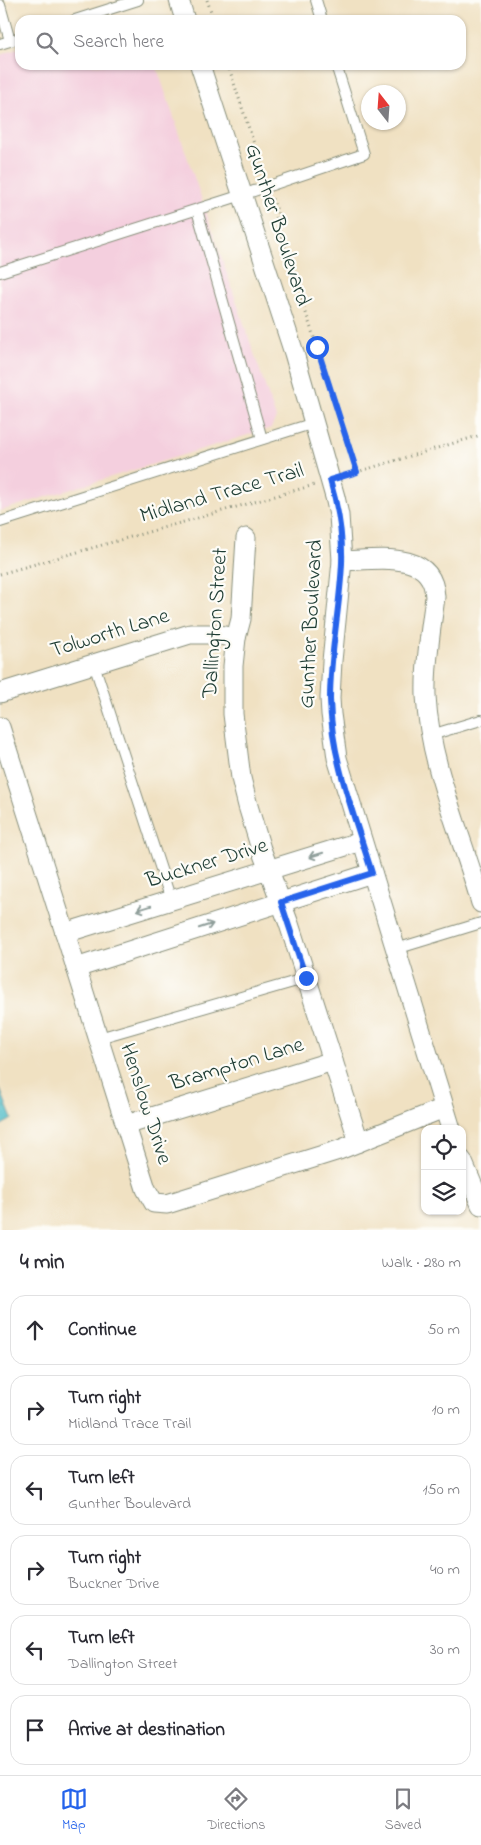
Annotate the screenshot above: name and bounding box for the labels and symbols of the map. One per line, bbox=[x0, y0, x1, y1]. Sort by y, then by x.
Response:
north arrow bbox=[361, 85, 406, 130]
street label: Gunther Boulevard bbox=[236, 140, 318, 310]
route start bbox=[306, 336, 329, 359]
street label: Midland Trace Trail bbox=[136, 455, 308, 533]
street label: Gunther Boulevard bbox=[292, 539, 332, 709]
street label: Dallington Street bbox=[195, 546, 238, 700]
street label: Tolworth Lane bbox=[47, 601, 173, 667]
street label: Buckner Drive bbox=[141, 830, 272, 898]
one-way arrow bbox=[308, 851, 324, 860]
one-way arrow bbox=[136, 904, 152, 914]
one-way arrow bbox=[198, 921, 214, 930]
route end bbox=[295, 967, 318, 990]
street label: Brampton Lane bbox=[165, 1029, 308, 1101]
street label: Henslow Drive bbox=[110, 1039, 180, 1169]

